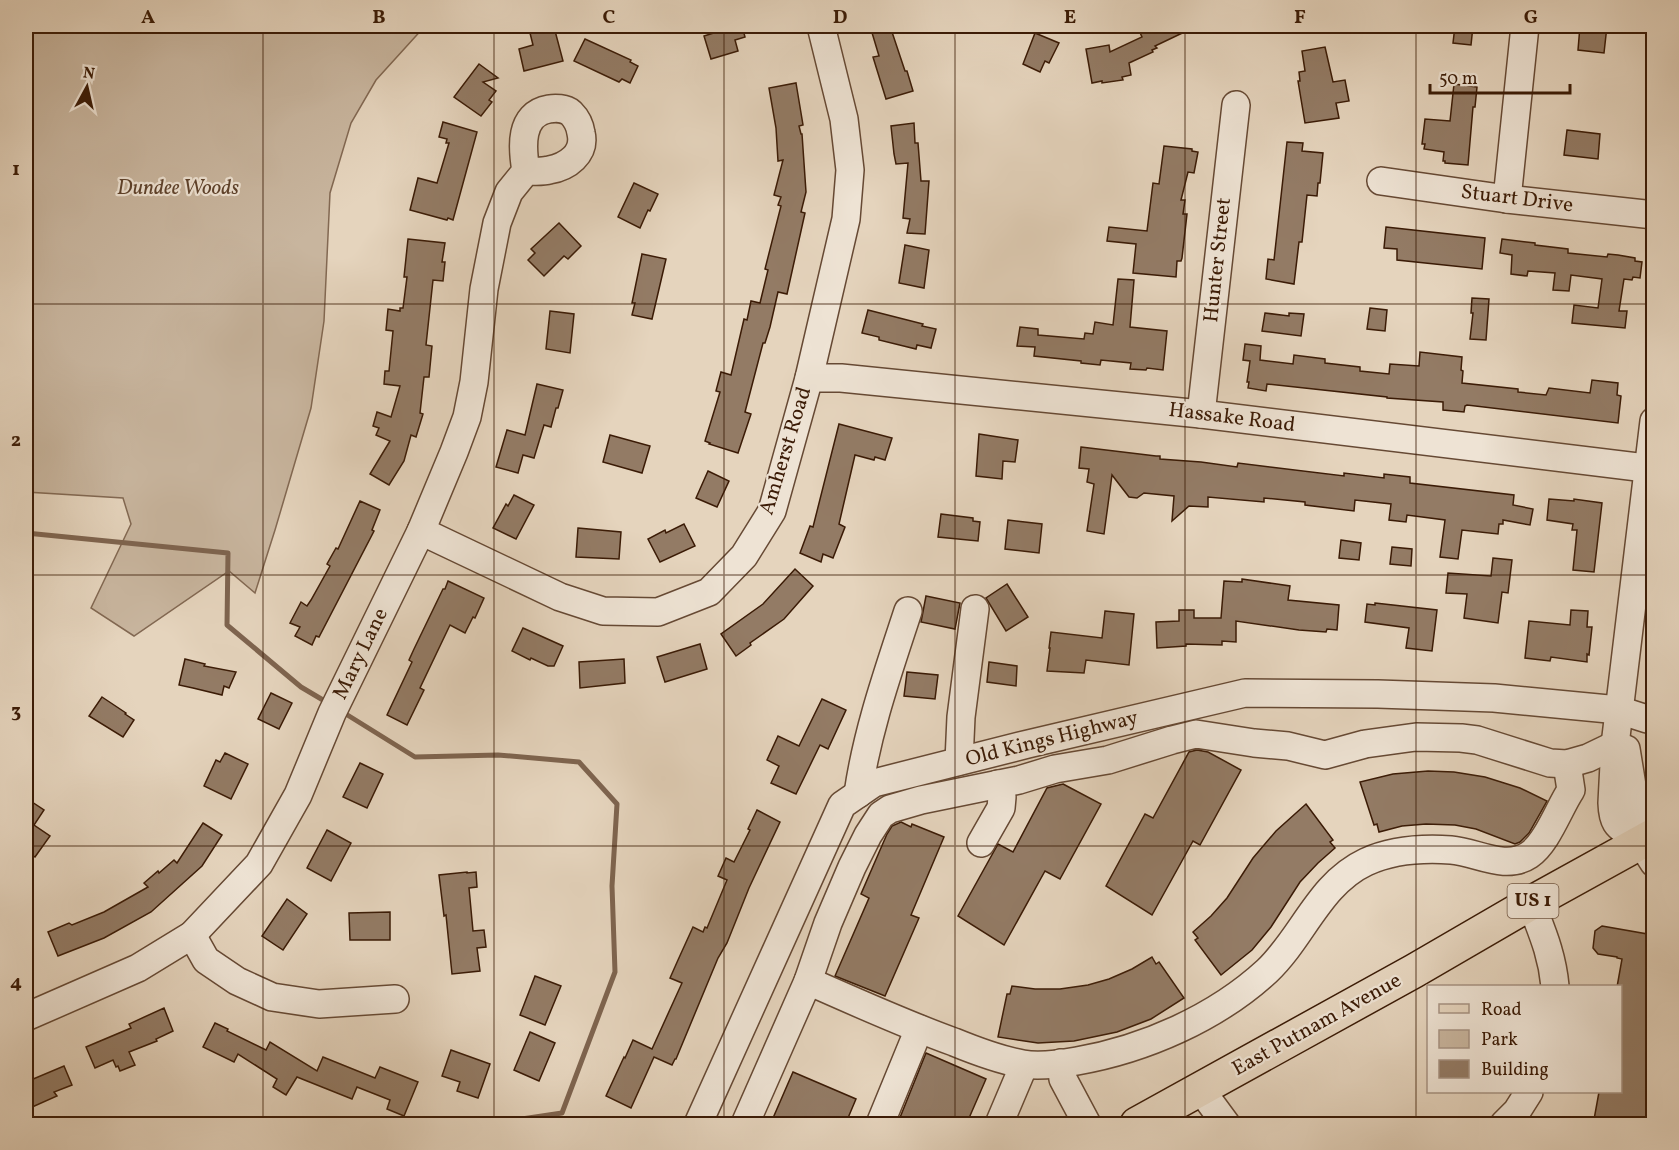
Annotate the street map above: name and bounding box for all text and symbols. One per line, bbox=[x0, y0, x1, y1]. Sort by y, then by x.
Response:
text: A bbox=[141, 4, 155, 32]
text: B bbox=[372, 4, 386, 32]
text: C bbox=[603, 4, 616, 32]
text: D bbox=[833, 4, 847, 32]
text: E bbox=[1064, 4, 1076, 32]
text: F bbox=[1294, 4, 1306, 32]
text: G bbox=[1524, 4, 1538, 32]
north arrow bbox=[57, 57, 117, 117]
scale bar bbox=[1430, 57, 1570, 95]
text: N bbox=[82, 62, 96, 86]
text: 50 m bbox=[1439, 67, 1478, 92]
text: 1 bbox=[12, 156, 20, 184]
park label: Dundee Woods bbox=[117, 174, 239, 203]
street label: Stuart Drive bbox=[1459, 178, 1575, 220]
street label: Hunter Street bbox=[1197, 196, 1239, 324]
street label: Amherst Road bbox=[753, 383, 819, 519]
street label: Hassake Road bbox=[1167, 396, 1297, 440]
text: 2 bbox=[11, 427, 21, 455]
street label: Mary Lane bbox=[326, 603, 396, 705]
text: 3 bbox=[11, 698, 21, 726]
street label: Old Kings Highway bbox=[963, 703, 1142, 774]
road number: US 1 bbox=[1508, 884, 1558, 918]
street label: East Putnam Avenue bbox=[1227, 966, 1407, 1084]
text: 4 bbox=[10, 969, 22, 997]
legend bbox=[1427, 985, 1622, 1093]
text: Road bbox=[1481, 998, 1522, 1023]
text: Park bbox=[1481, 1028, 1518, 1053]
text: Building bbox=[1481, 1058, 1549, 1083]

